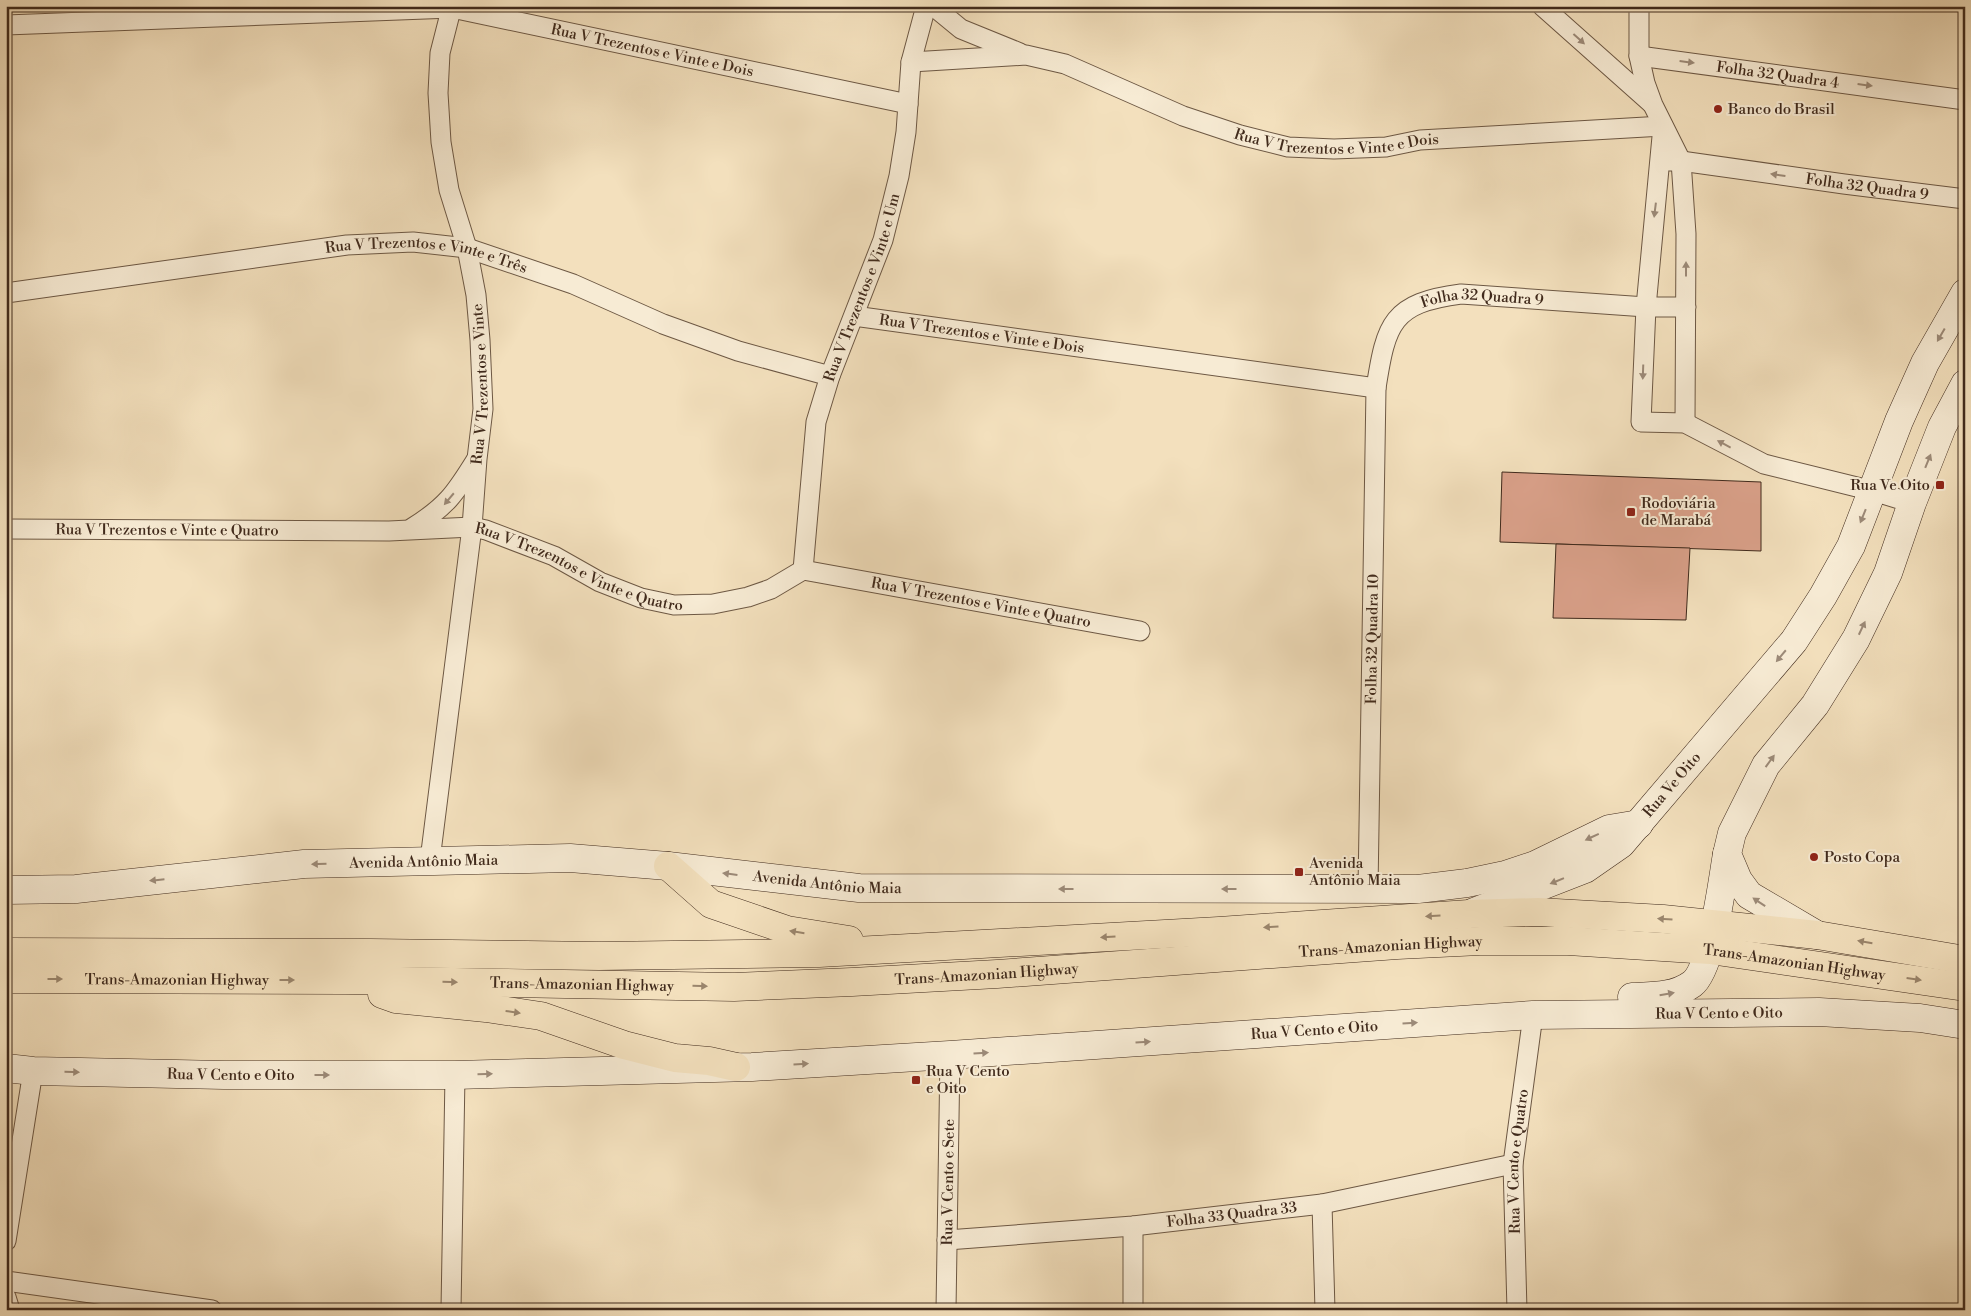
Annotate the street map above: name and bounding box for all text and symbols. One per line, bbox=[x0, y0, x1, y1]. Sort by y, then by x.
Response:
street label: Rua V Trezentos e Vinte e Dois bbox=[549, 20, 755, 81]
one-way arrow bbox=[1572, 33, 1585, 44]
one-way arrow bbox=[1679, 58, 1695, 66]
street label: Folha 32 Quadra 4 bbox=[1715, 58, 1840, 93]
one-way arrow bbox=[1858, 82, 1874, 90]
place label: Banco do Brasil bbox=[1727, 100, 1835, 119]
marker: Banco do Brasil bbox=[1712, 103, 1724, 115]
street label: Rua V Trezentos e Vinte e Dois bbox=[1231, 125, 1439, 159]
one-way arrow bbox=[1769, 170, 1785, 178]
street label: Folha 32 Quadra 9 bbox=[1804, 170, 1930, 204]
street label: Rua V Trezentos e Vinte e Um bbox=[820, 191, 904, 384]
one-way arrow bbox=[1651, 202, 1659, 218]
street label: Rua V Trezentos e Vinte e Três bbox=[324, 233, 530, 278]
one-way arrow bbox=[1682, 261, 1690, 277]
street label: Folha 32 Quadra 9 bbox=[1418, 285, 1544, 312]
street label: Rua V Trezentos e Vinte bbox=[468, 303, 493, 465]
street label: Rua V Trezentos e Vinte e Dois bbox=[878, 311, 1086, 358]
one-way arrow bbox=[1936, 328, 1945, 342]
one-way arrow bbox=[1639, 364, 1647, 380]
one-way arrow bbox=[1717, 440, 1732, 448]
one-way arrow bbox=[1925, 453, 1933, 468]
place label: Rua Ve Oito bbox=[1850, 476, 1930, 495]
marker: Rua Ve Oito bbox=[1934, 479, 1946, 491]
one-way arrow bbox=[444, 493, 455, 505]
place label: Rodoviária de Marabá bbox=[1641, 494, 1716, 530]
marker: Rodoviária de Marabá bbox=[1625, 506, 1637, 518]
one-way arrow bbox=[1859, 509, 1867, 524]
street label: Rua V Trezentos e Vinte e Quatro bbox=[473, 519, 683, 615]
street label: Rua V Trezentos e Vinte e Quatro bbox=[55, 520, 279, 540]
street label: Rua V Trezentos e Vinte e Quatro bbox=[869, 573, 1092, 632]
street label: Folha 32 Quadra 10 bbox=[1362, 573, 1383, 705]
one-way arrow bbox=[1857, 620, 1866, 635]
one-way arrow bbox=[1776, 649, 1787, 662]
street label: Rua Ve Oito bbox=[1639, 748, 1705, 821]
one-way arrow bbox=[1764, 755, 1775, 768]
one-way arrow bbox=[1585, 833, 1599, 841]
place label: Posto Copa bbox=[1824, 848, 1900, 867]
street label: Avenida Antônio Maia bbox=[348, 851, 499, 873]
marker: Posto Copa bbox=[1808, 851, 1820, 863]
place label: Avenida Antônio Maia bbox=[1308, 854, 1401, 890]
one-way arrow bbox=[311, 860, 327, 868]
marker: Avenida Antônio Maia bbox=[1293, 866, 1305, 878]
street label: Avenida Antônio Maia bbox=[751, 867, 902, 898]
one-way arrow bbox=[721, 869, 737, 877]
one-way arrow bbox=[149, 876, 165, 884]
one-way arrow bbox=[1549, 878, 1564, 885]
one-way arrow bbox=[1058, 885, 1074, 893]
one-way arrow bbox=[1221, 885, 1237, 893]
one-way arrow bbox=[1752, 897, 1766, 907]
one-way arrow bbox=[1425, 913, 1441, 921]
one-way arrow bbox=[1657, 915, 1673, 923]
one-way arrow bbox=[1262, 923, 1278, 931]
one-way arrow bbox=[789, 928, 805, 936]
street label: Trans-Amazonian Highway bbox=[1298, 932, 1484, 962]
one-way arrow bbox=[1100, 934, 1116, 942]
one-way arrow bbox=[1857, 938, 1873, 946]
street label: Trans-Amazonian Highway bbox=[1702, 941, 1888, 985]
street label: Trans-Amazonian Highway bbox=[894, 959, 1080, 990]
street label: Trans-Amazonian Highway bbox=[85, 970, 270, 990]
street label: Trans-Amazonian Highway bbox=[490, 974, 675, 996]
one-way arrow bbox=[47, 975, 63, 983]
one-way arrow bbox=[280, 976, 296, 984]
one-way arrow bbox=[1906, 976, 1922, 984]
one-way arrow bbox=[442, 978, 458, 986]
one-way arrow bbox=[692, 983, 708, 991]
one-way arrow bbox=[1659, 990, 1675, 998]
street label: Rua V Cento e Oito bbox=[1655, 1003, 1783, 1024]
one-way arrow bbox=[505, 1008, 521, 1016]
street label: Rua V Cento e Oito bbox=[1250, 1017, 1379, 1044]
one-way arrow bbox=[1402, 1019, 1418, 1027]
one-way arrow bbox=[1135, 1037, 1151, 1045]
one-way arrow bbox=[973, 1049, 989, 1057]
one-way arrow bbox=[793, 1059, 809, 1067]
place label: Rua V Cento e Oito bbox=[926, 1062, 1010, 1098]
street label: Rua V Cento e Oito bbox=[167, 1065, 295, 1085]
one-way arrow bbox=[65, 1068, 81, 1076]
one-way arrow bbox=[477, 1070, 493, 1078]
one-way arrow bbox=[315, 1071, 331, 1079]
marker: Rua V Cento e Oito bbox=[910, 1074, 922, 1086]
street label: Rua V Cento e Quatro bbox=[1504, 1088, 1533, 1234]
street label: Rua V Cento e Sete bbox=[938, 1119, 959, 1245]
street label: Folha 33 Quadra 33 bbox=[1166, 1198, 1298, 1232]

